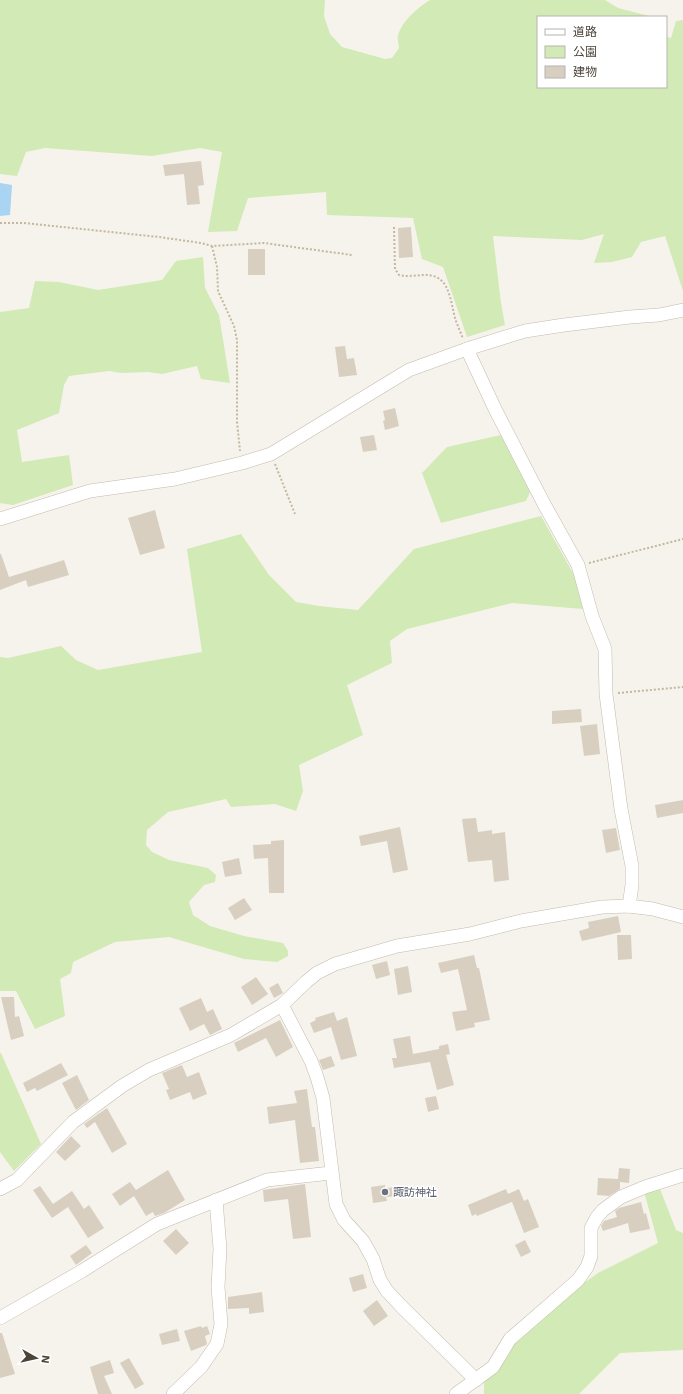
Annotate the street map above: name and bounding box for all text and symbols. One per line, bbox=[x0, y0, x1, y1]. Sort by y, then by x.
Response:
legend bbox=[537, 16, 667, 88]
text: 道路 bbox=[573, 25, 597, 39]
text: 公園 bbox=[573, 45, 597, 59]
text: 建物 bbox=[573, 65, 597, 79]
place label: 諏訪神社 bbox=[393, 1186, 437, 1199]
marker: 諏訪神社 bbox=[380, 1187, 390, 1197]
north arrow bbox=[16, 1338, 56, 1378]
text: N bbox=[38, 1354, 52, 1364]

